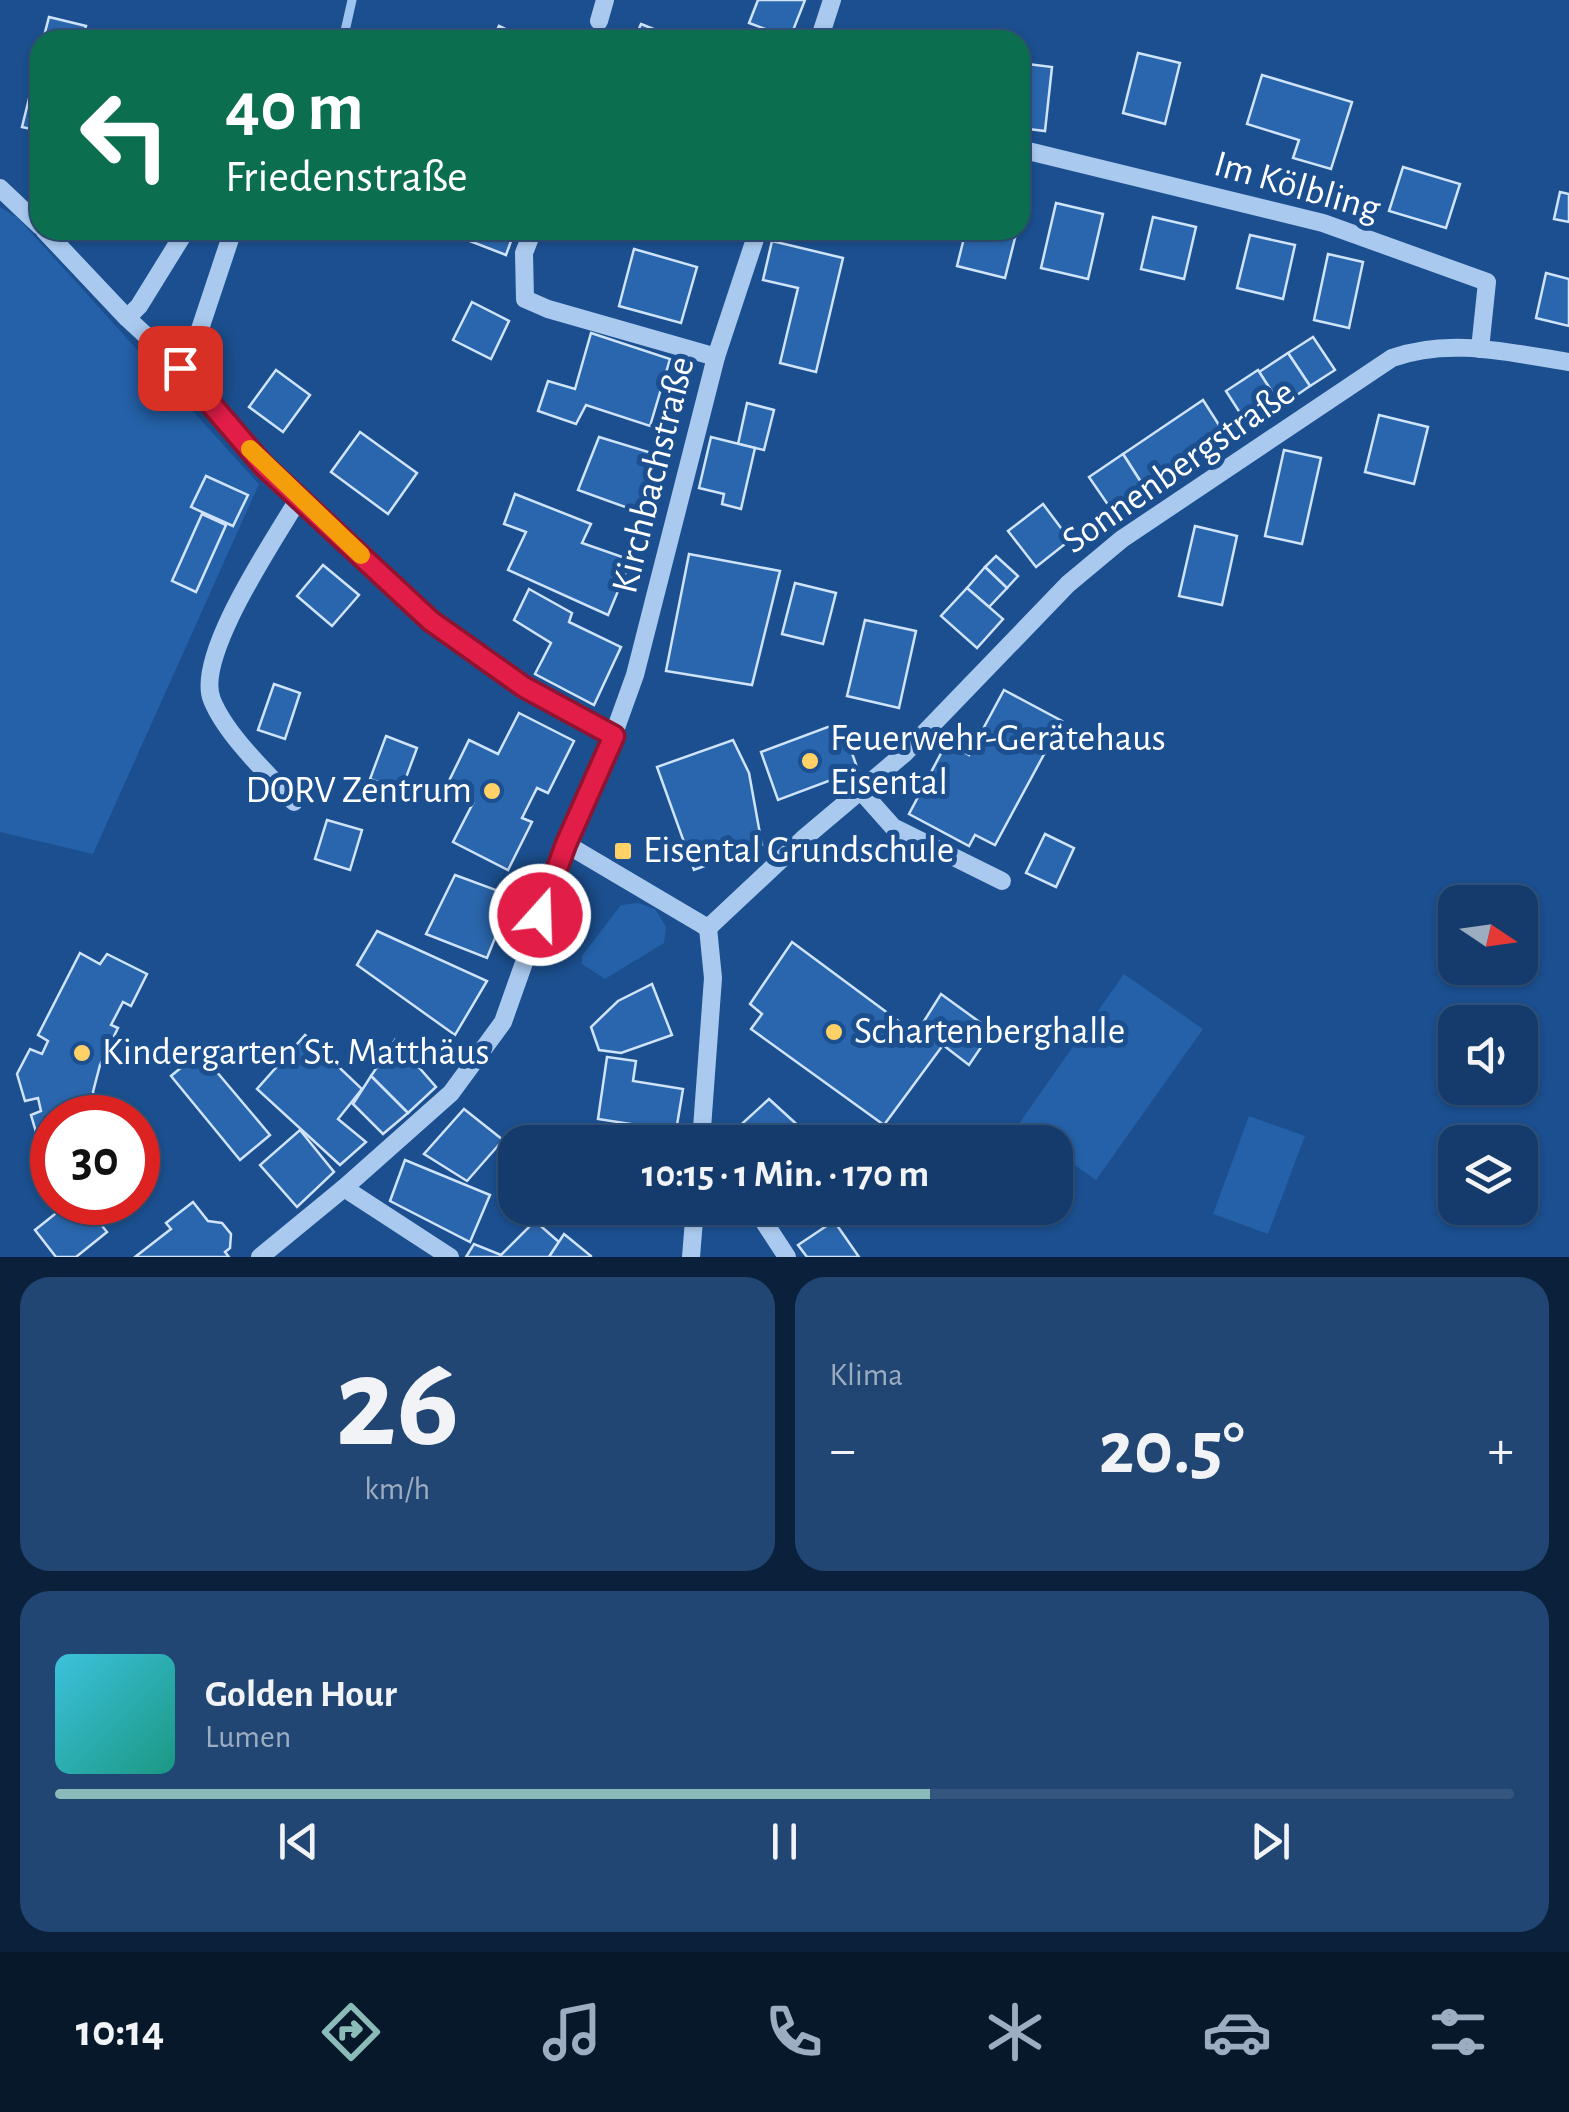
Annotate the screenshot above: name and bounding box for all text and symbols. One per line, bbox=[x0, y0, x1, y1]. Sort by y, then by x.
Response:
icon: left bbox=[60, 70, 190, 200]
text: 40 m bbox=[225, 73, 364, 143]
street label: Im Kölbling bbox=[1210, 145, 1385, 229]
text: Friedenstraße bbox=[225, 155, 468, 200]
pin bbox=[138, 326, 223, 411]
icon: arrive bbox=[153, 341, 208, 396]
street label: Kirchbachstraße bbox=[606, 353, 702, 597]
street label: Sonnenbergstraße bbox=[1056, 373, 1302, 561]
place label: Feuerwehr-Gerätehaus Eisental bbox=[830, 720, 1166, 802]
marker: Feuerwehr-Gerätehaus Eisental bbox=[799, 750, 821, 772]
place label: DORV Zentrum bbox=[245, 772, 472, 810]
marker: DORV Zentrum bbox=[481, 780, 503, 802]
place label: Eisental Grundschule bbox=[643, 832, 954, 870]
marker: Eisental Grundschule bbox=[612, 840, 634, 862]
position arrow bbox=[488, 863, 592, 967]
north arrow bbox=[1438, 885, 1538, 985]
map controls bbox=[1438, 885, 1538, 1225]
button: sound bbox=[1438, 1005, 1538, 1105]
place label: Schartenberghalle bbox=[854, 1013, 1125, 1051]
marker: Schartenberghalle bbox=[823, 1021, 845, 1043]
place label: Kindergarten St. Matthäus bbox=[102, 1034, 490, 1072]
marker: Kindergarten St. Matthäus bbox=[71, 1042, 93, 1064]
speed limit sign: 30 bbox=[30, 1095, 160, 1225]
button: layers bbox=[1438, 1125, 1538, 1225]
text: 10:15 · 1 Min. · 170 m bbox=[642, 1156, 929, 1194]
text: 26 bbox=[335, 1340, 459, 1470]
text: Klima bbox=[830, 1359, 903, 1391]
text: 20.5° bbox=[1099, 1412, 1245, 1487]
text: − bbox=[830, 1423, 856, 1478]
text: + bbox=[1488, 1423, 1514, 1478]
text: km/h bbox=[364, 1473, 430, 1505]
text: Golden Hour bbox=[205, 1676, 397, 1714]
text: Lumen bbox=[205, 1721, 291, 1753]
icon: previous bbox=[271, 1814, 326, 1869]
icon: pause bbox=[757, 1814, 812, 1869]
icon: next bbox=[1243, 1814, 1298, 1869]
icon: directions bbox=[316, 1997, 386, 2067]
icon: music bbox=[537, 1997, 607, 2067]
icon: phone bbox=[759, 1997, 829, 2067]
icon: climate bbox=[980, 1997, 1050, 2067]
icon: car bbox=[1202, 1997, 1272, 2067]
icon: filters bbox=[1423, 1997, 1493, 2067]
text: 10:14 bbox=[76, 2009, 165, 2054]

